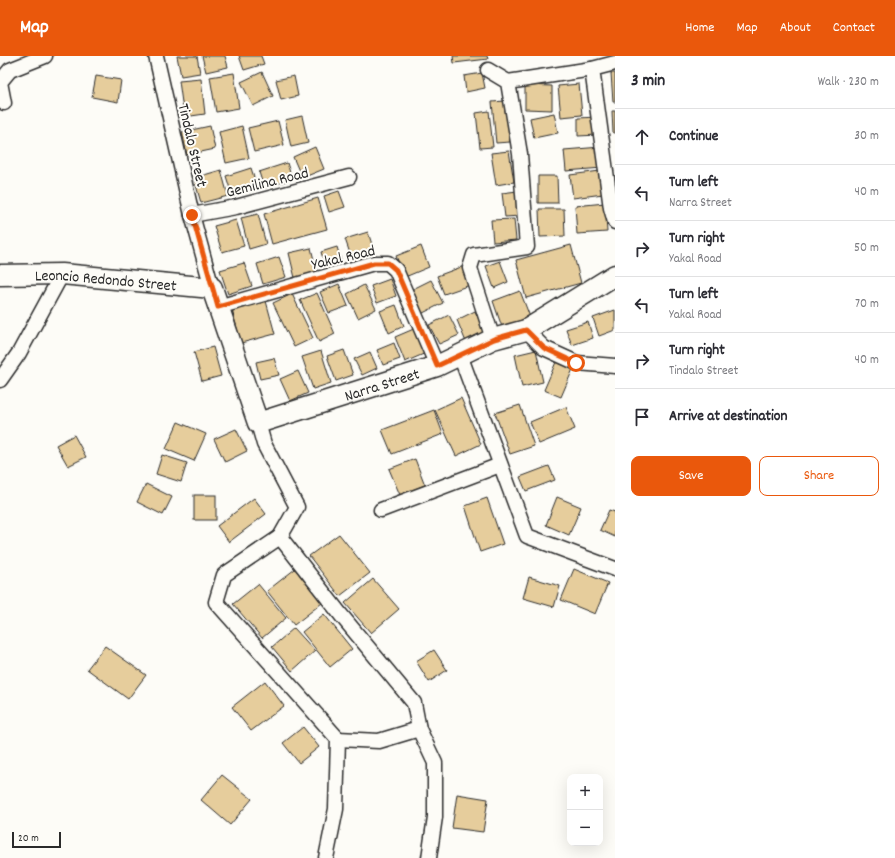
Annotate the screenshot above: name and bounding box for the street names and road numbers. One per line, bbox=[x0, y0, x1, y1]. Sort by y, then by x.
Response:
street label: Tindalo Street bbox=[171, 101, 212, 190]
street label: Gemilina Road bbox=[224, 162, 311, 205]
street label: Yakal Road bbox=[309, 240, 378, 277]
street label: Leoncio Redondo Street bbox=[35, 265, 178, 299]
street label: Narra Street bbox=[342, 363, 423, 409]

